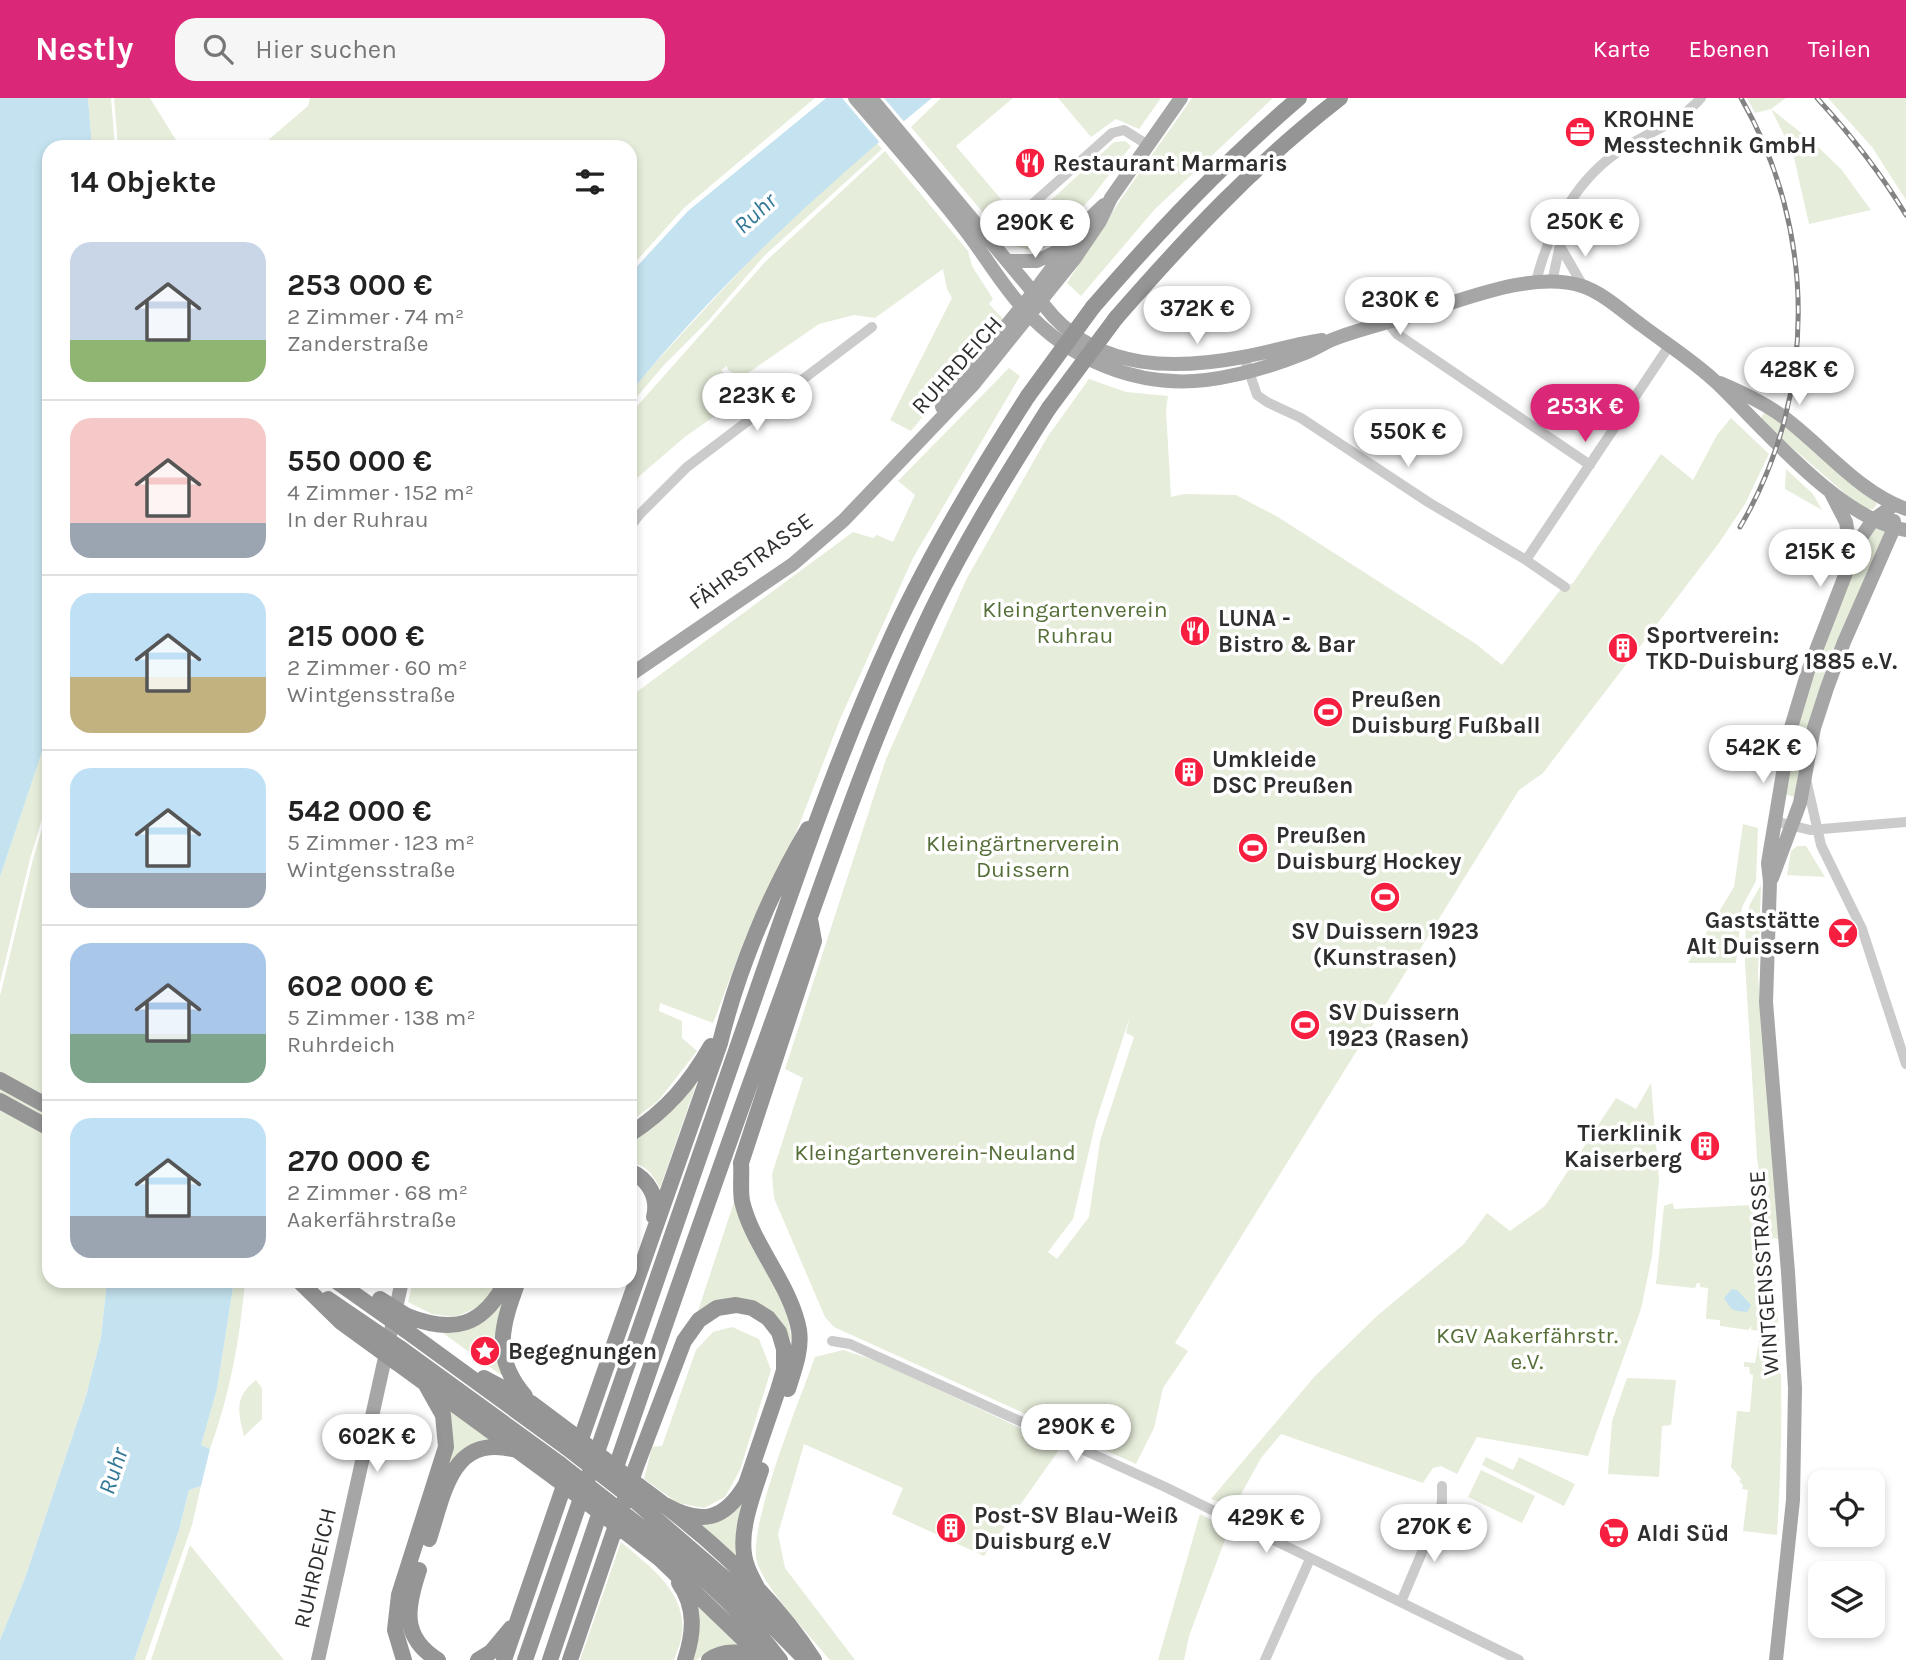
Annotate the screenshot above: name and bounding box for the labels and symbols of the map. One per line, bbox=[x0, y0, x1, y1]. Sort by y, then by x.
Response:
place label: KROHNE Messtechnik GmbH bbox=[1603, 106, 1816, 159]
office icon: KROHNE Messtechnik GmbH bbox=[1563, 115, 1597, 149]
restaurant icon: Restaurant Marmaris bbox=[1013, 146, 1047, 180]
place label: Restaurant Marmaris bbox=[1053, 150, 1287, 177]
water label: Ruhr bbox=[728, 186, 783, 239]
pin: 290K € bbox=[978, 200, 1092, 260]
pin: 250K € bbox=[1528, 200, 1642, 259]
pin: 230K € bbox=[1343, 278, 1457, 337]
pin: 372K € bbox=[1140, 286, 1254, 346]
street label: RUHRDEICH bbox=[906, 310, 1008, 420]
pin: 428K € bbox=[1742, 348, 1856, 407]
pin: 223K € bbox=[700, 374, 814, 433]
pin: 253K € bbox=[1528, 384, 1642, 444]
pin: 550K € bbox=[1351, 410, 1465, 469]
street label: FÄHRSTRASSE bbox=[684, 507, 818, 615]
pin: 215K € bbox=[1763, 530, 1877, 589]
park label: Kleingartenverein Ruhrau bbox=[982, 596, 1168, 649]
place label: LUNA - Bistro & Bar bbox=[1218, 605, 1355, 658]
restaurant icon: LUNA - Bistro & Bar bbox=[1178, 614, 1212, 648]
place label: Sportverein: TKD-Duisburg 1885 e.V. bbox=[1646, 622, 1897, 675]
building icon: Sportverein: TKD-Duisburg 1885 e.V. bbox=[1606, 631, 1640, 665]
place label: Preußen Duisburg Fußball bbox=[1351, 686, 1540, 739]
sports icon: Preußen Duisburg Fußball bbox=[1311, 695, 1345, 729]
pin: 542K € bbox=[1706, 726, 1820, 785]
place label: Umkleide DSC Preußen bbox=[1212, 746, 1353, 799]
building icon: Umkleide DSC Preußen bbox=[1172, 755, 1206, 789]
place label: Preußen Duisburg Hockey bbox=[1276, 822, 1462, 875]
park label: Kleingärtnerverein Duissern bbox=[926, 830, 1120, 883]
sports icon: Preußen Duisburg Hockey bbox=[1236, 831, 1270, 865]
sports icon: SV Duissern 1923 (Kunstrasen) bbox=[1368, 880, 1402, 914]
place label: Gaststätte Alt Duissern bbox=[1686, 907, 1820, 960]
bar icon: Gaststätte Alt Duissern bbox=[1826, 916, 1860, 950]
place label: SV Duissern 1923 (Kunstrasen) bbox=[1291, 918, 1479, 971]
place label: SV Duissern 1923 (Rasen) bbox=[1328, 999, 1470, 1052]
sports icon: SV Duissern 1923 (Rasen) bbox=[1288, 1008, 1322, 1042]
place label: Tierklinik Kaiserberg bbox=[1564, 1120, 1682, 1173]
building icon: Tierklinik Kaiserberg bbox=[1688, 1129, 1722, 1163]
park label: Kleingartenverein-Neuland bbox=[794, 1139, 1076, 1166]
street label: WINTGENSSTRASSE bbox=[1743, 1170, 1785, 1376]
park label: KGV Aakerfährstr. e.V. bbox=[1436, 1322, 1618, 1375]
place icon: Begegnungen bbox=[468, 1334, 502, 1368]
place label: Begegnungen bbox=[508, 1338, 657, 1365]
pin: 290K € bbox=[1019, 1404, 1133, 1464]
pin: 602K € bbox=[320, 1414, 434, 1474]
water label: Ruhr bbox=[92, 1443, 134, 1498]
pin: 429K € bbox=[1209, 1496, 1323, 1555]
place label: Post-SV Blau-Weiß Duisburg e.V bbox=[974, 1502, 1178, 1555]
pin: 270K € bbox=[1377, 1504, 1491, 1564]
street label: RUHRDEICH bbox=[288, 1505, 342, 1631]
building icon: Post-SV Blau-Weiß Duisburg e.V bbox=[934, 1511, 968, 1545]
supermarket icon: Aldi Süd bbox=[1597, 1516, 1631, 1550]
place label: Aldi Süd bbox=[1637, 1520, 1729, 1547]

